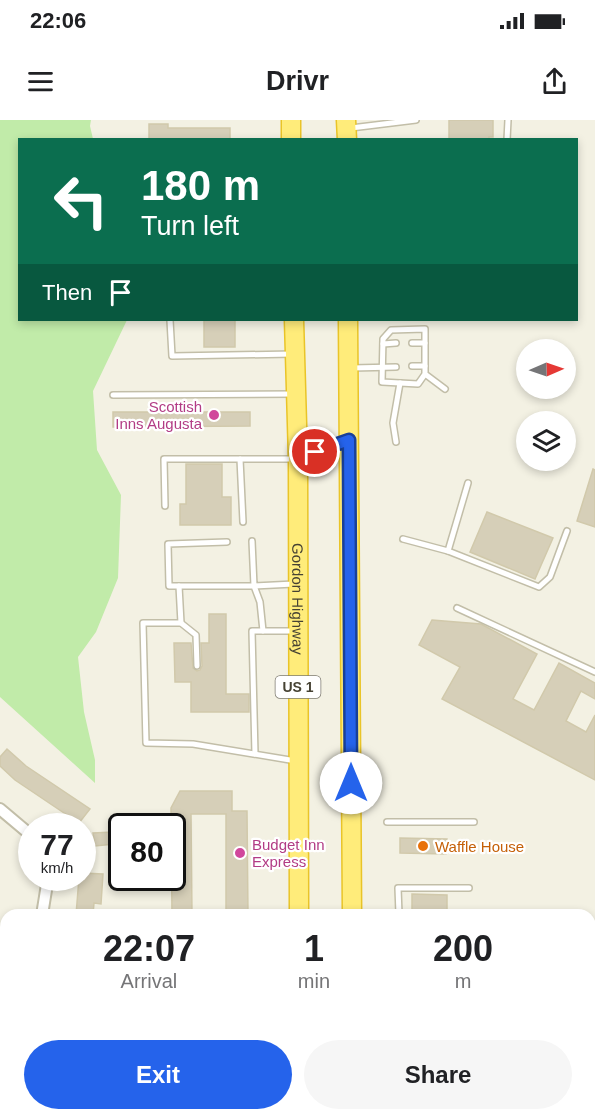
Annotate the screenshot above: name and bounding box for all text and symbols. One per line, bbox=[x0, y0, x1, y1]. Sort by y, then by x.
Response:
text: 22:06 bbox=[30, 8, 86, 33]
icon: menu bbox=[24, 65, 57, 98]
icon: share bbox=[538, 65, 571, 98]
text: Drivr bbox=[266, 66, 329, 96]
icon: left bbox=[42, 162, 120, 240]
text: 180 m bbox=[141, 162, 260, 209]
text: Turn left bbox=[141, 211, 239, 241]
icon: arrive bbox=[104, 276, 137, 309]
text: Then bbox=[42, 280, 92, 305]
north arrow bbox=[516, 339, 576, 399]
map controls bbox=[516, 339, 576, 471]
place label: Scottish Inns Augusta bbox=[115, 398, 203, 432]
marker: Scottish Inns Augusta bbox=[207, 408, 221, 422]
button: layers bbox=[516, 411, 576, 471]
pin bbox=[289, 426, 340, 477]
icon: arrive bbox=[298, 435, 331, 468]
street label: Gordon Highway bbox=[290, 543, 307, 655]
road number: US 1 bbox=[276, 676, 320, 698]
position arrow bbox=[319, 751, 383, 815]
speed limit sign: 80 bbox=[108, 813, 186, 891]
text: 77 bbox=[40, 828, 74, 861]
place label: Budget Inn Express bbox=[252, 836, 325, 870]
place label: Waffle House bbox=[435, 838, 524, 855]
marker: Waffle House bbox=[416, 839, 430, 853]
marker: Budget Inn Express bbox=[233, 846, 247, 860]
text: km/h bbox=[41, 859, 73, 876]
text: 22:07 bbox=[103, 928, 195, 969]
text: 1 bbox=[304, 928, 324, 969]
text: 200 bbox=[433, 928, 493, 969]
text: Arrival bbox=[121, 970, 177, 992]
text: min bbox=[298, 970, 330, 992]
text: m bbox=[455, 970, 471, 992]
button: Exit bbox=[24, 1040, 292, 1109]
button: Share bbox=[304, 1040, 572, 1109]

